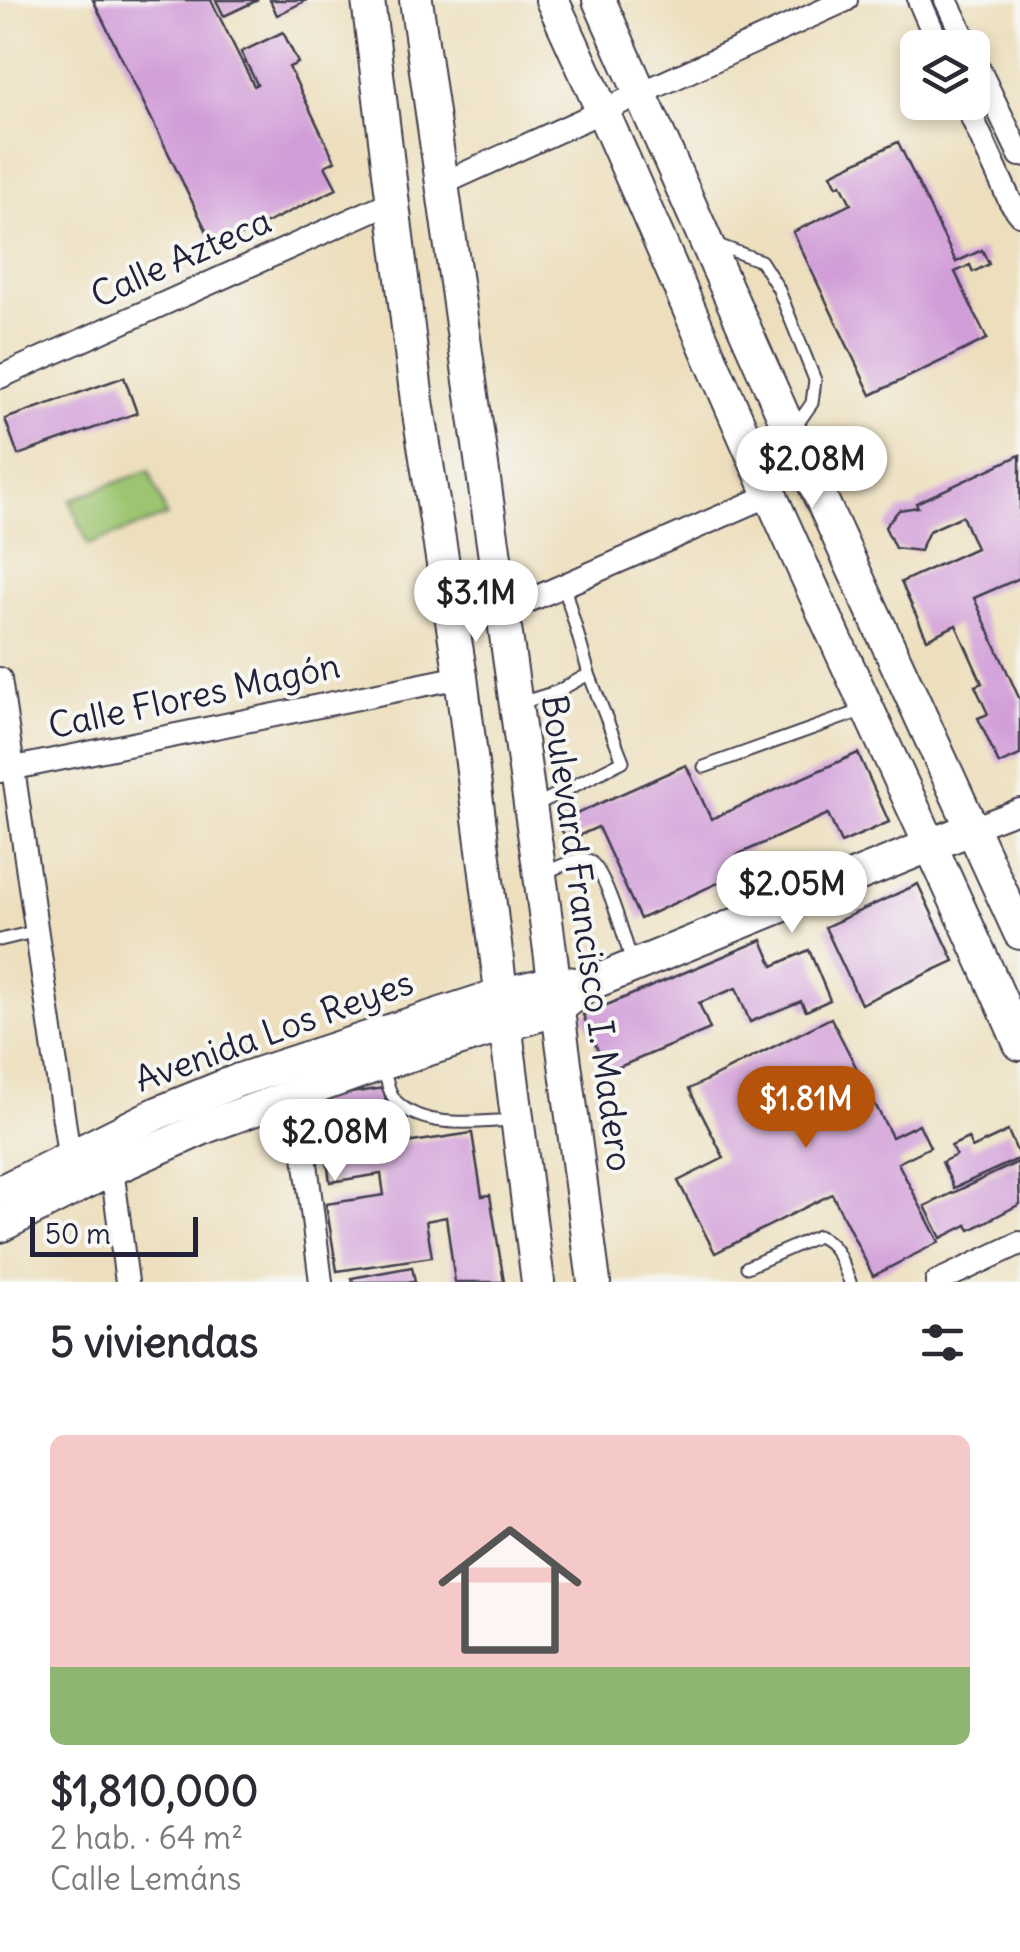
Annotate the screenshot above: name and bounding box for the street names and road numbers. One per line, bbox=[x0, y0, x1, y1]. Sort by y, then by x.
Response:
street label: Calle Azteca bbox=[84, 198, 278, 316]
street label: Calle Flores Magón bbox=[44, 643, 343, 747]
street label: Boulevard Francisco I. Madero bbox=[533, 692, 643, 1174]
street label: Avenida Los Reyes bbox=[129, 959, 419, 1101]

